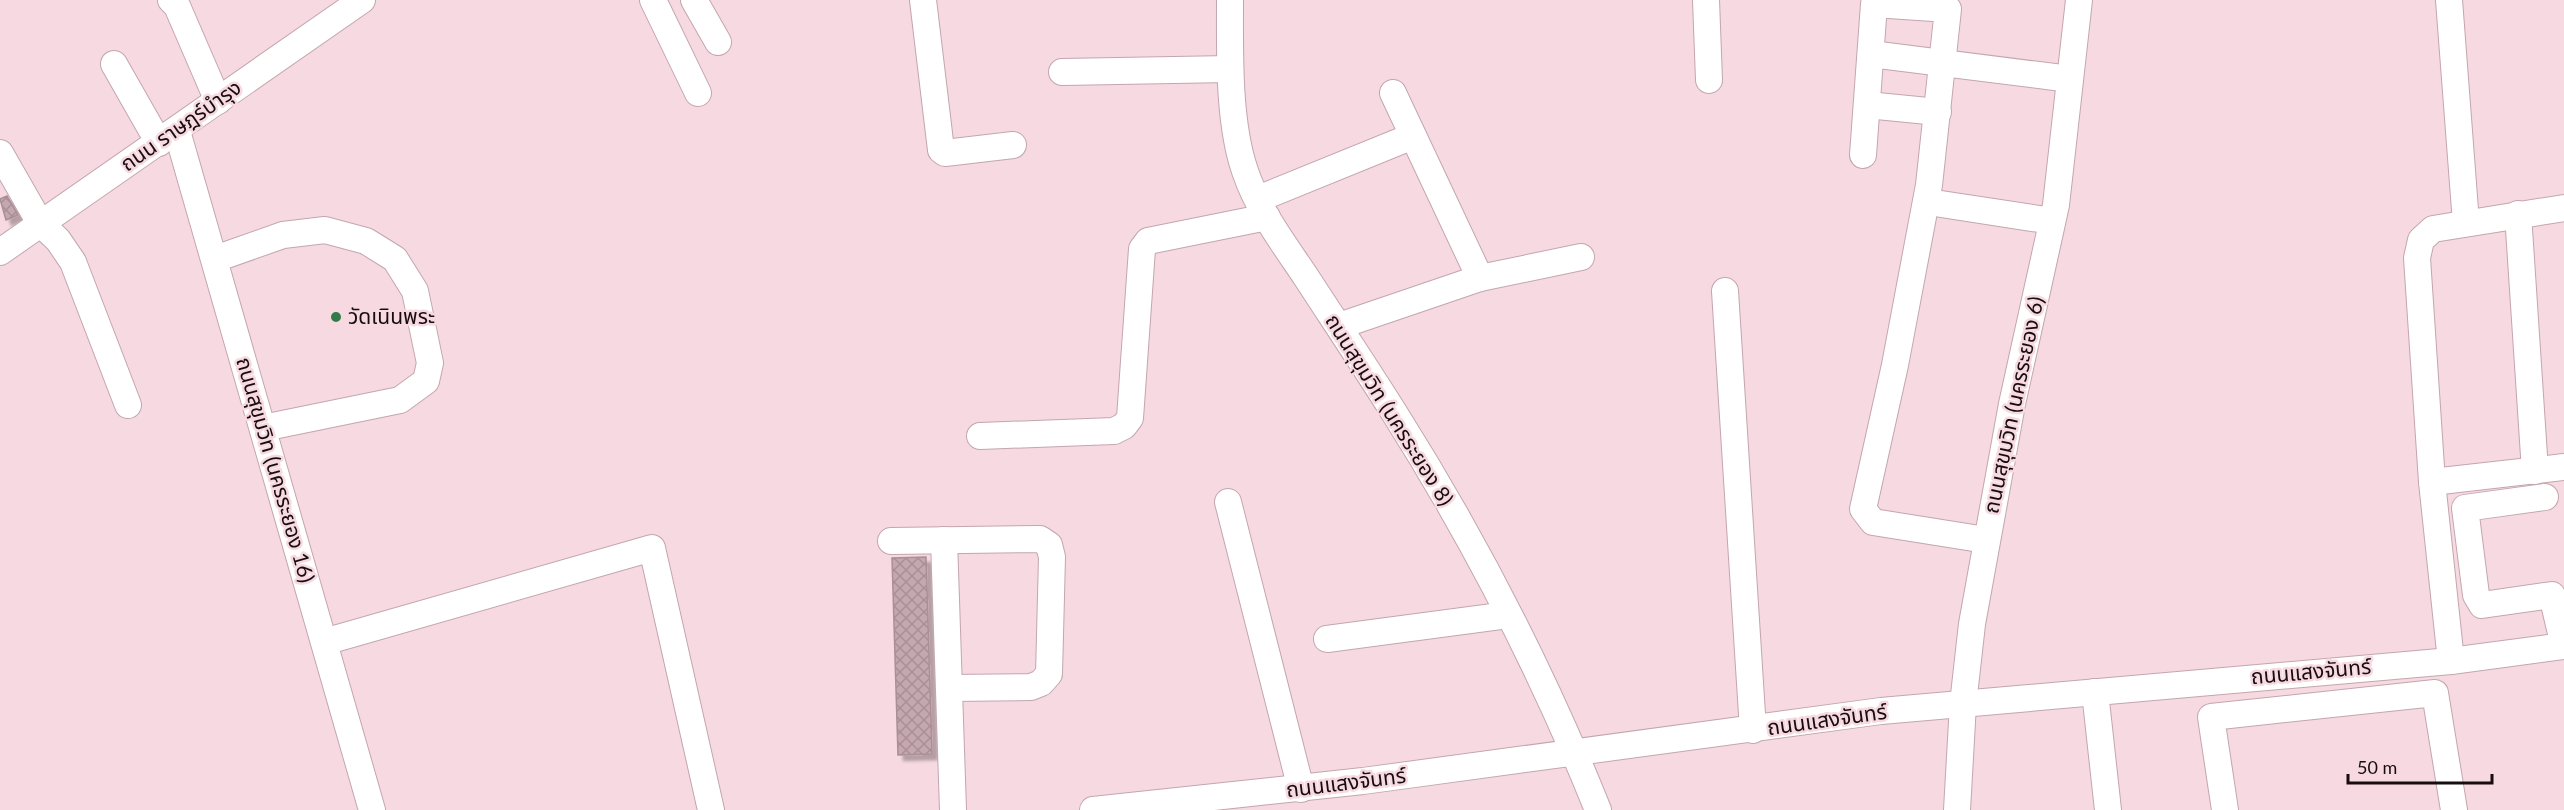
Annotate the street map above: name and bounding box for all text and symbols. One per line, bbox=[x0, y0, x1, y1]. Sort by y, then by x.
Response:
street label: ถนน ราษฎร์บำรุง bbox=[115, 74, 246, 177]
street label: ถนนสุขุมวิท (นครระยอง 6) bbox=[1977, 294, 2050, 516]
place label: วัดเนินพระ bbox=[348, 303, 435, 328]
street label: ถนนสุขุมวิท (นครระยอง 8) bbox=[1319, 309, 1459, 511]
marker: วัดเนินพระ bbox=[329, 310, 343, 324]
street label: ถนนสุขุมวิท (นครระยอง 16) bbox=[230, 354, 321, 586]
street label: ถนนแสงจันทร์ bbox=[2250, 653, 2373, 688]
street label: ถนนแสงจันทร์ bbox=[1765, 698, 1889, 739]
scale bar bbox=[2348, 747, 2492, 785]
text: 50 m bbox=[2357, 756, 2397, 778]
street label: ถนนแสงจันทร์ bbox=[1285, 762, 1408, 801]

